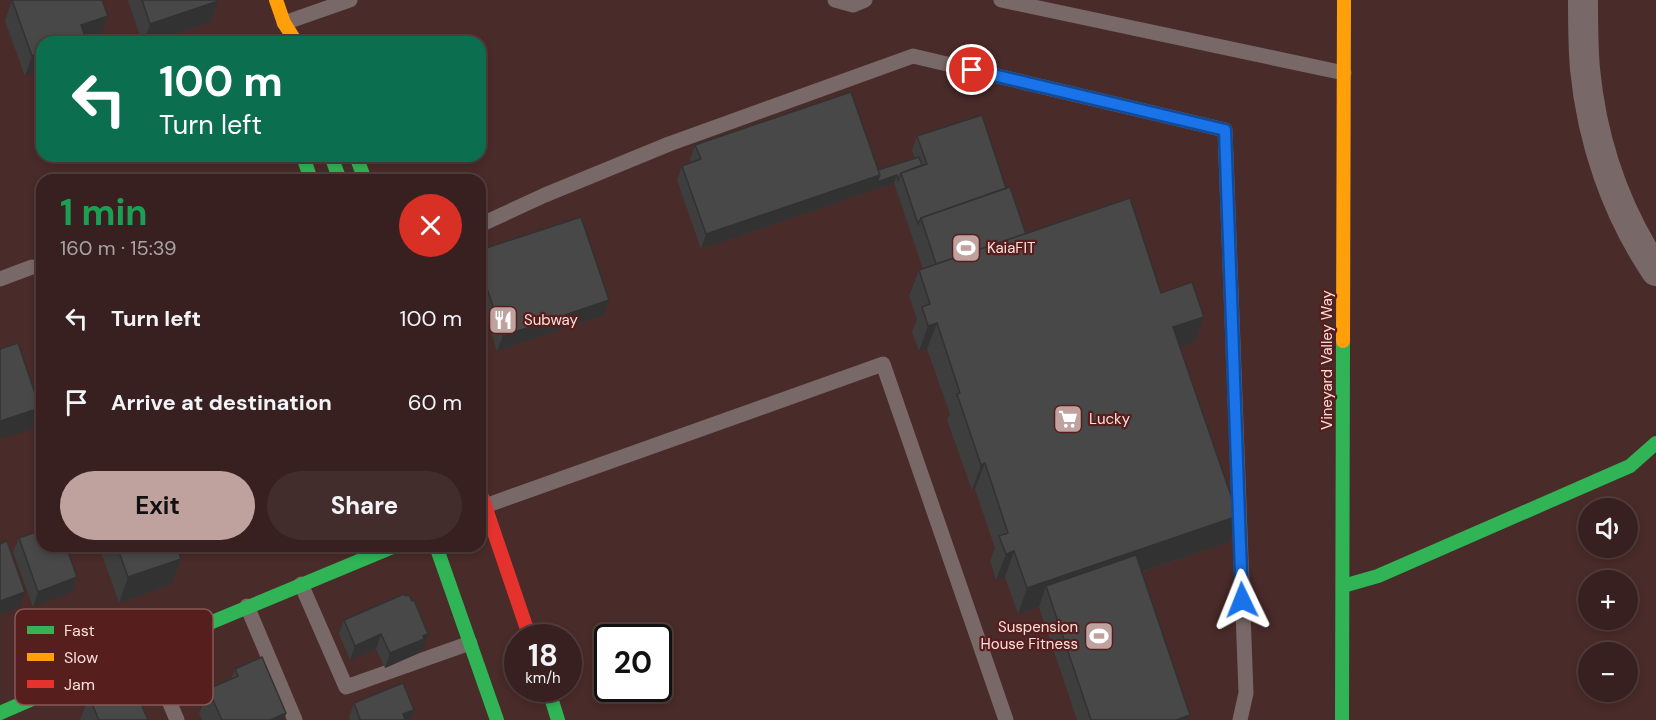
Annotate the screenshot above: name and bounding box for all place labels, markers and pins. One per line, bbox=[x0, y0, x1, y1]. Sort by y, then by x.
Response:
pin bbox=[946, 44, 997, 95]
sports icon: KaiaFIT bbox=[950, 232, 982, 264]
place label: KaiaFIT bbox=[987, 238, 1035, 258]
restaurant icon: Subway bbox=[487, 304, 519, 336]
place label: Subway bbox=[524, 310, 579, 330]
supermarket icon: Lucky bbox=[1052, 403, 1084, 435]
place label: Lucky bbox=[1089, 409, 1131, 429]
place label: Suspension House Fitness bbox=[981, 617, 1078, 654]
sports icon: Suspension House Fitness bbox=[1083, 620, 1115, 652]

